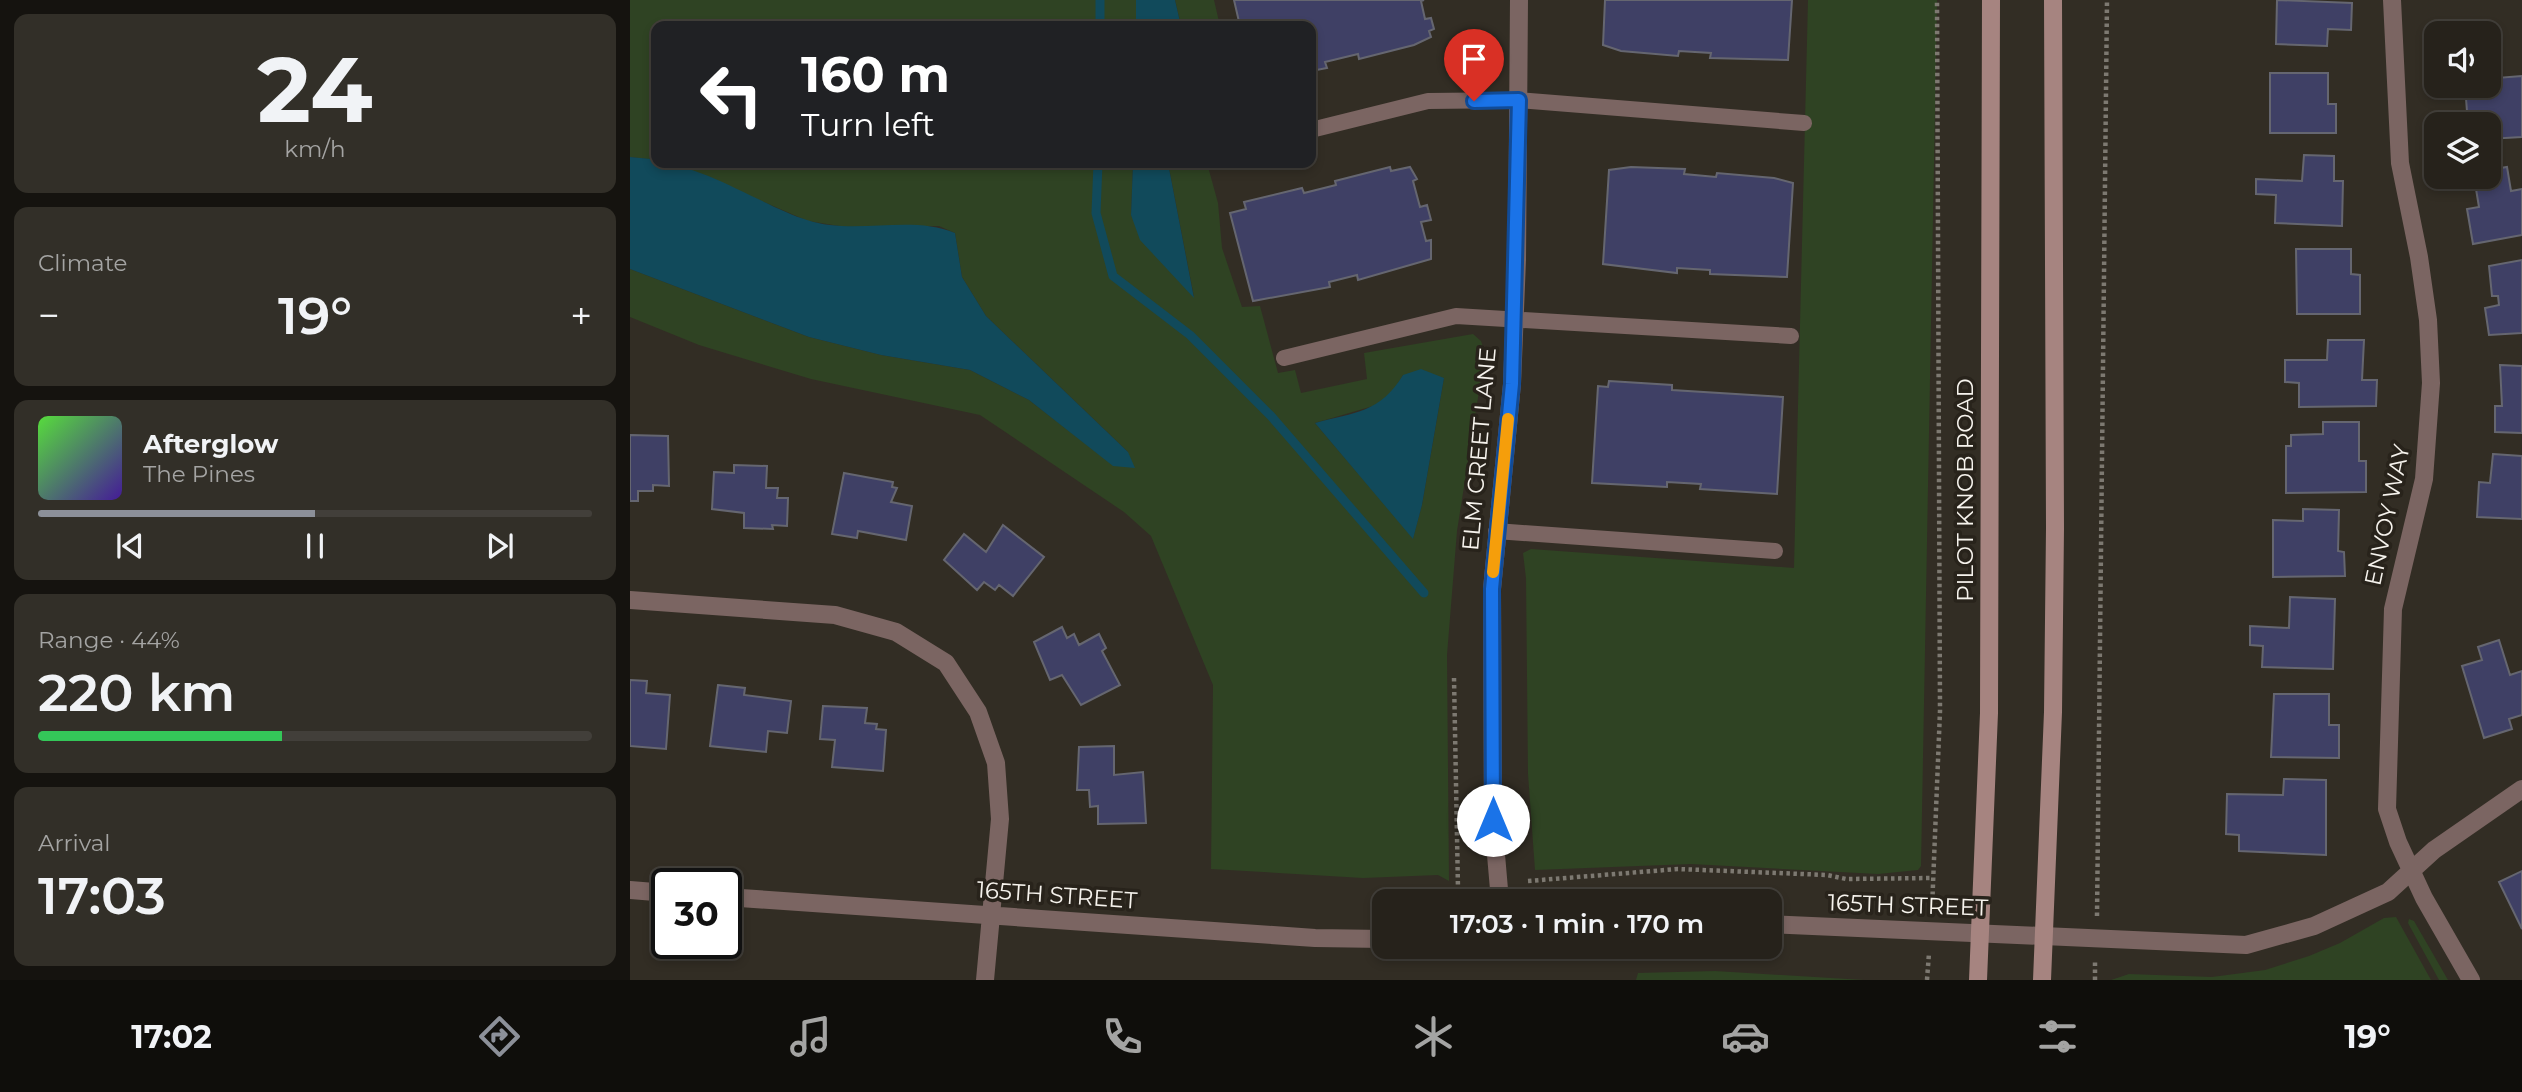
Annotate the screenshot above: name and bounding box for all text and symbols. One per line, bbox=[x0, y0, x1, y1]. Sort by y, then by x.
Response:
map controls bbox=[2424, 21, 2501, 189]
button: sound bbox=[2424, 21, 2501, 98]
pin bbox=[1444, 29, 1504, 101]
text: 24 bbox=[257, 34, 373, 145]
icon: arrive bbox=[1455, 40, 1493, 78]
text: 160 m bbox=[801, 45, 950, 104]
icon: left bbox=[686, 49, 777, 140]
text: Turn left bbox=[801, 105, 935, 144]
button: layers bbox=[2424, 112, 2501, 189]
text: km/h bbox=[284, 135, 346, 163]
text: Climate bbox=[38, 249, 127, 277]
text: 19° bbox=[278, 284, 352, 347]
text: − bbox=[38, 292, 60, 339]
text: + bbox=[570, 292, 592, 339]
street label: ELM CREET LANE bbox=[1456, 346, 1502, 552]
street label: PILOT KNOB ROAD bbox=[1951, 378, 1979, 602]
text: Afterglow bbox=[143, 428, 278, 460]
street label: ENVOY WAY bbox=[2358, 442, 2416, 588]
text: The Pines bbox=[143, 460, 255, 488]
icon: previous bbox=[111, 527, 149, 565]
icon: pause bbox=[296, 527, 334, 565]
icon: next bbox=[481, 527, 519, 565]
text: Range · 44% bbox=[38, 626, 180, 654]
text: 220 km bbox=[38, 661, 235, 724]
position arrow bbox=[1456, 783, 1530, 857]
text: Arrival bbox=[38, 829, 111, 857]
text: 17:03 bbox=[38, 864, 166, 927]
speed limit sign: 30 bbox=[651, 868, 742, 959]
street label: 165TH STREET bbox=[976, 875, 1139, 915]
street label: 165TH STREET bbox=[1827, 888, 1990, 922]
text: 17:03 · 1 min · 170 m bbox=[1450, 908, 1704, 940]
icon: directions bbox=[475, 1012, 524, 1061]
icon: music bbox=[786, 1012, 835, 1061]
icon: phone bbox=[1098, 1012, 1147, 1061]
icon: climate bbox=[1409, 1012, 1458, 1061]
icon: car bbox=[1721, 1012, 1770, 1061]
icon: filters bbox=[2033, 1012, 2082, 1061]
text: 17:02 bbox=[131, 1017, 212, 1056]
text: 19° bbox=[2344, 1017, 2391, 1056]

